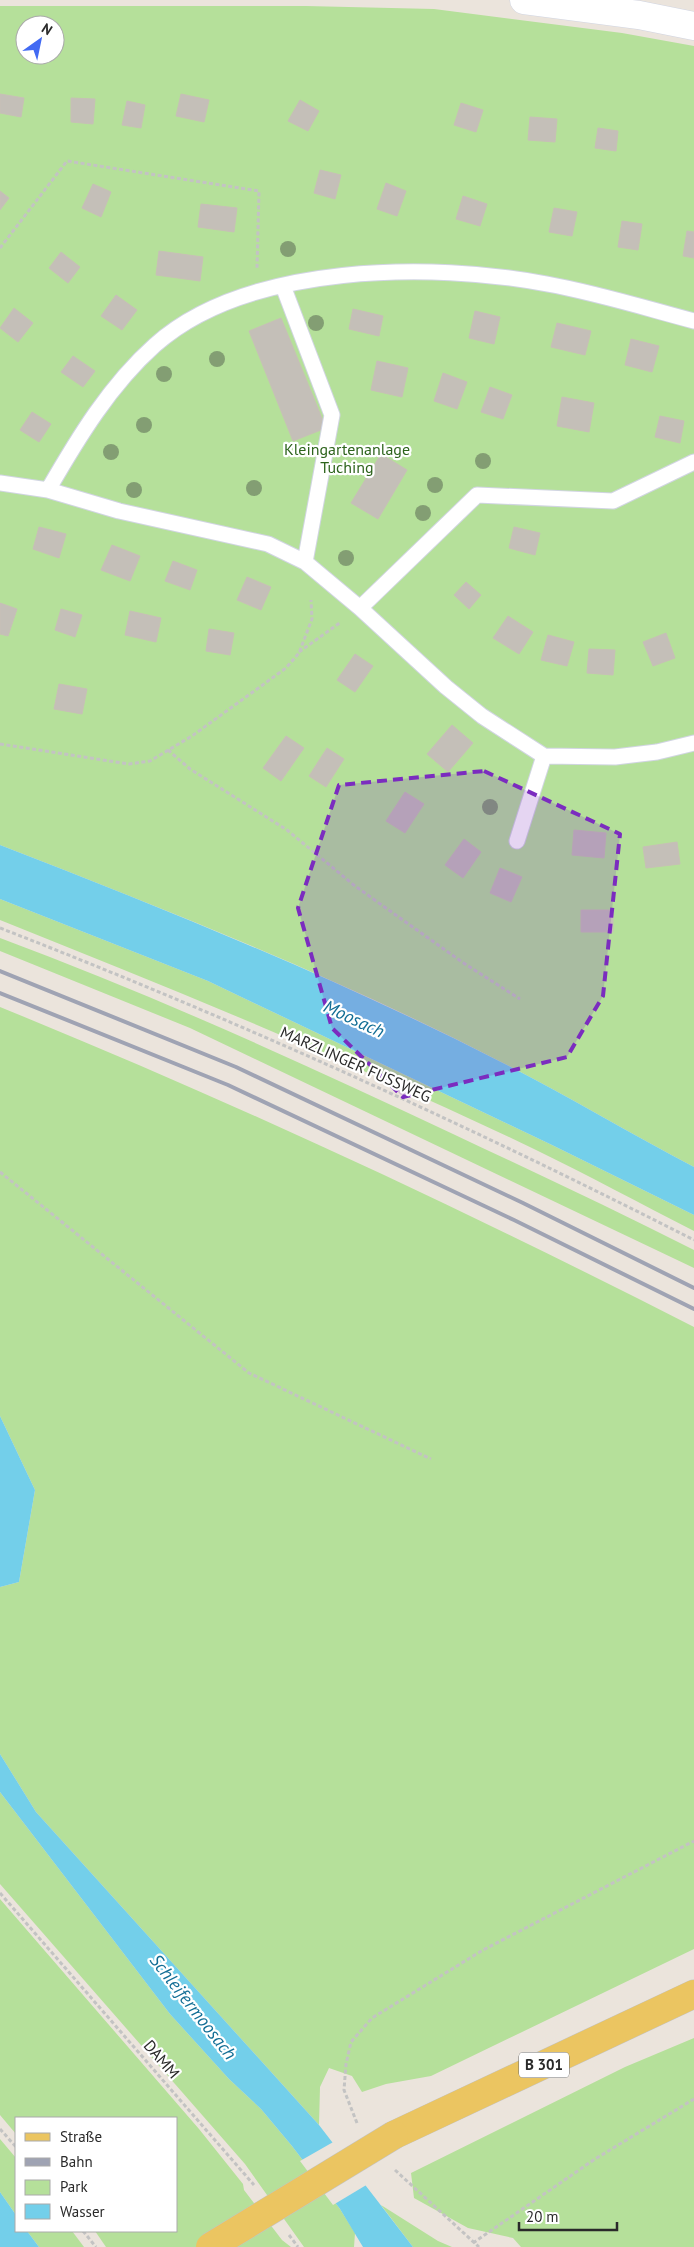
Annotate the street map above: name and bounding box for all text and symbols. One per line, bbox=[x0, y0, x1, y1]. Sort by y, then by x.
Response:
north arrow bbox=[15, 15, 65, 65]
text: N bbox=[38, 19, 56, 39]
park label: Kleingartenanlage Tuching bbox=[284, 439, 410, 477]
water label: Moosach bbox=[320, 994, 388, 1043]
street label: MARZLINGER FUSSWEG bbox=[277, 1022, 435, 1106]
water label: Schleifermoosach bbox=[145, 1949, 242, 2064]
street label: DAMM bbox=[140, 2036, 184, 2082]
road number: B 301 bbox=[519, 2052, 569, 2078]
legend bbox=[15, 2117, 178, 2232]
text: Straße bbox=[60, 2127, 102, 2146]
text: Bahn bbox=[60, 2152, 93, 2171]
text: Park bbox=[60, 2177, 88, 2196]
scale bar bbox=[519, 2200, 616, 2232]
text: Wasser bbox=[60, 2202, 105, 2221]
text: 20 m bbox=[526, 2207, 559, 2226]

